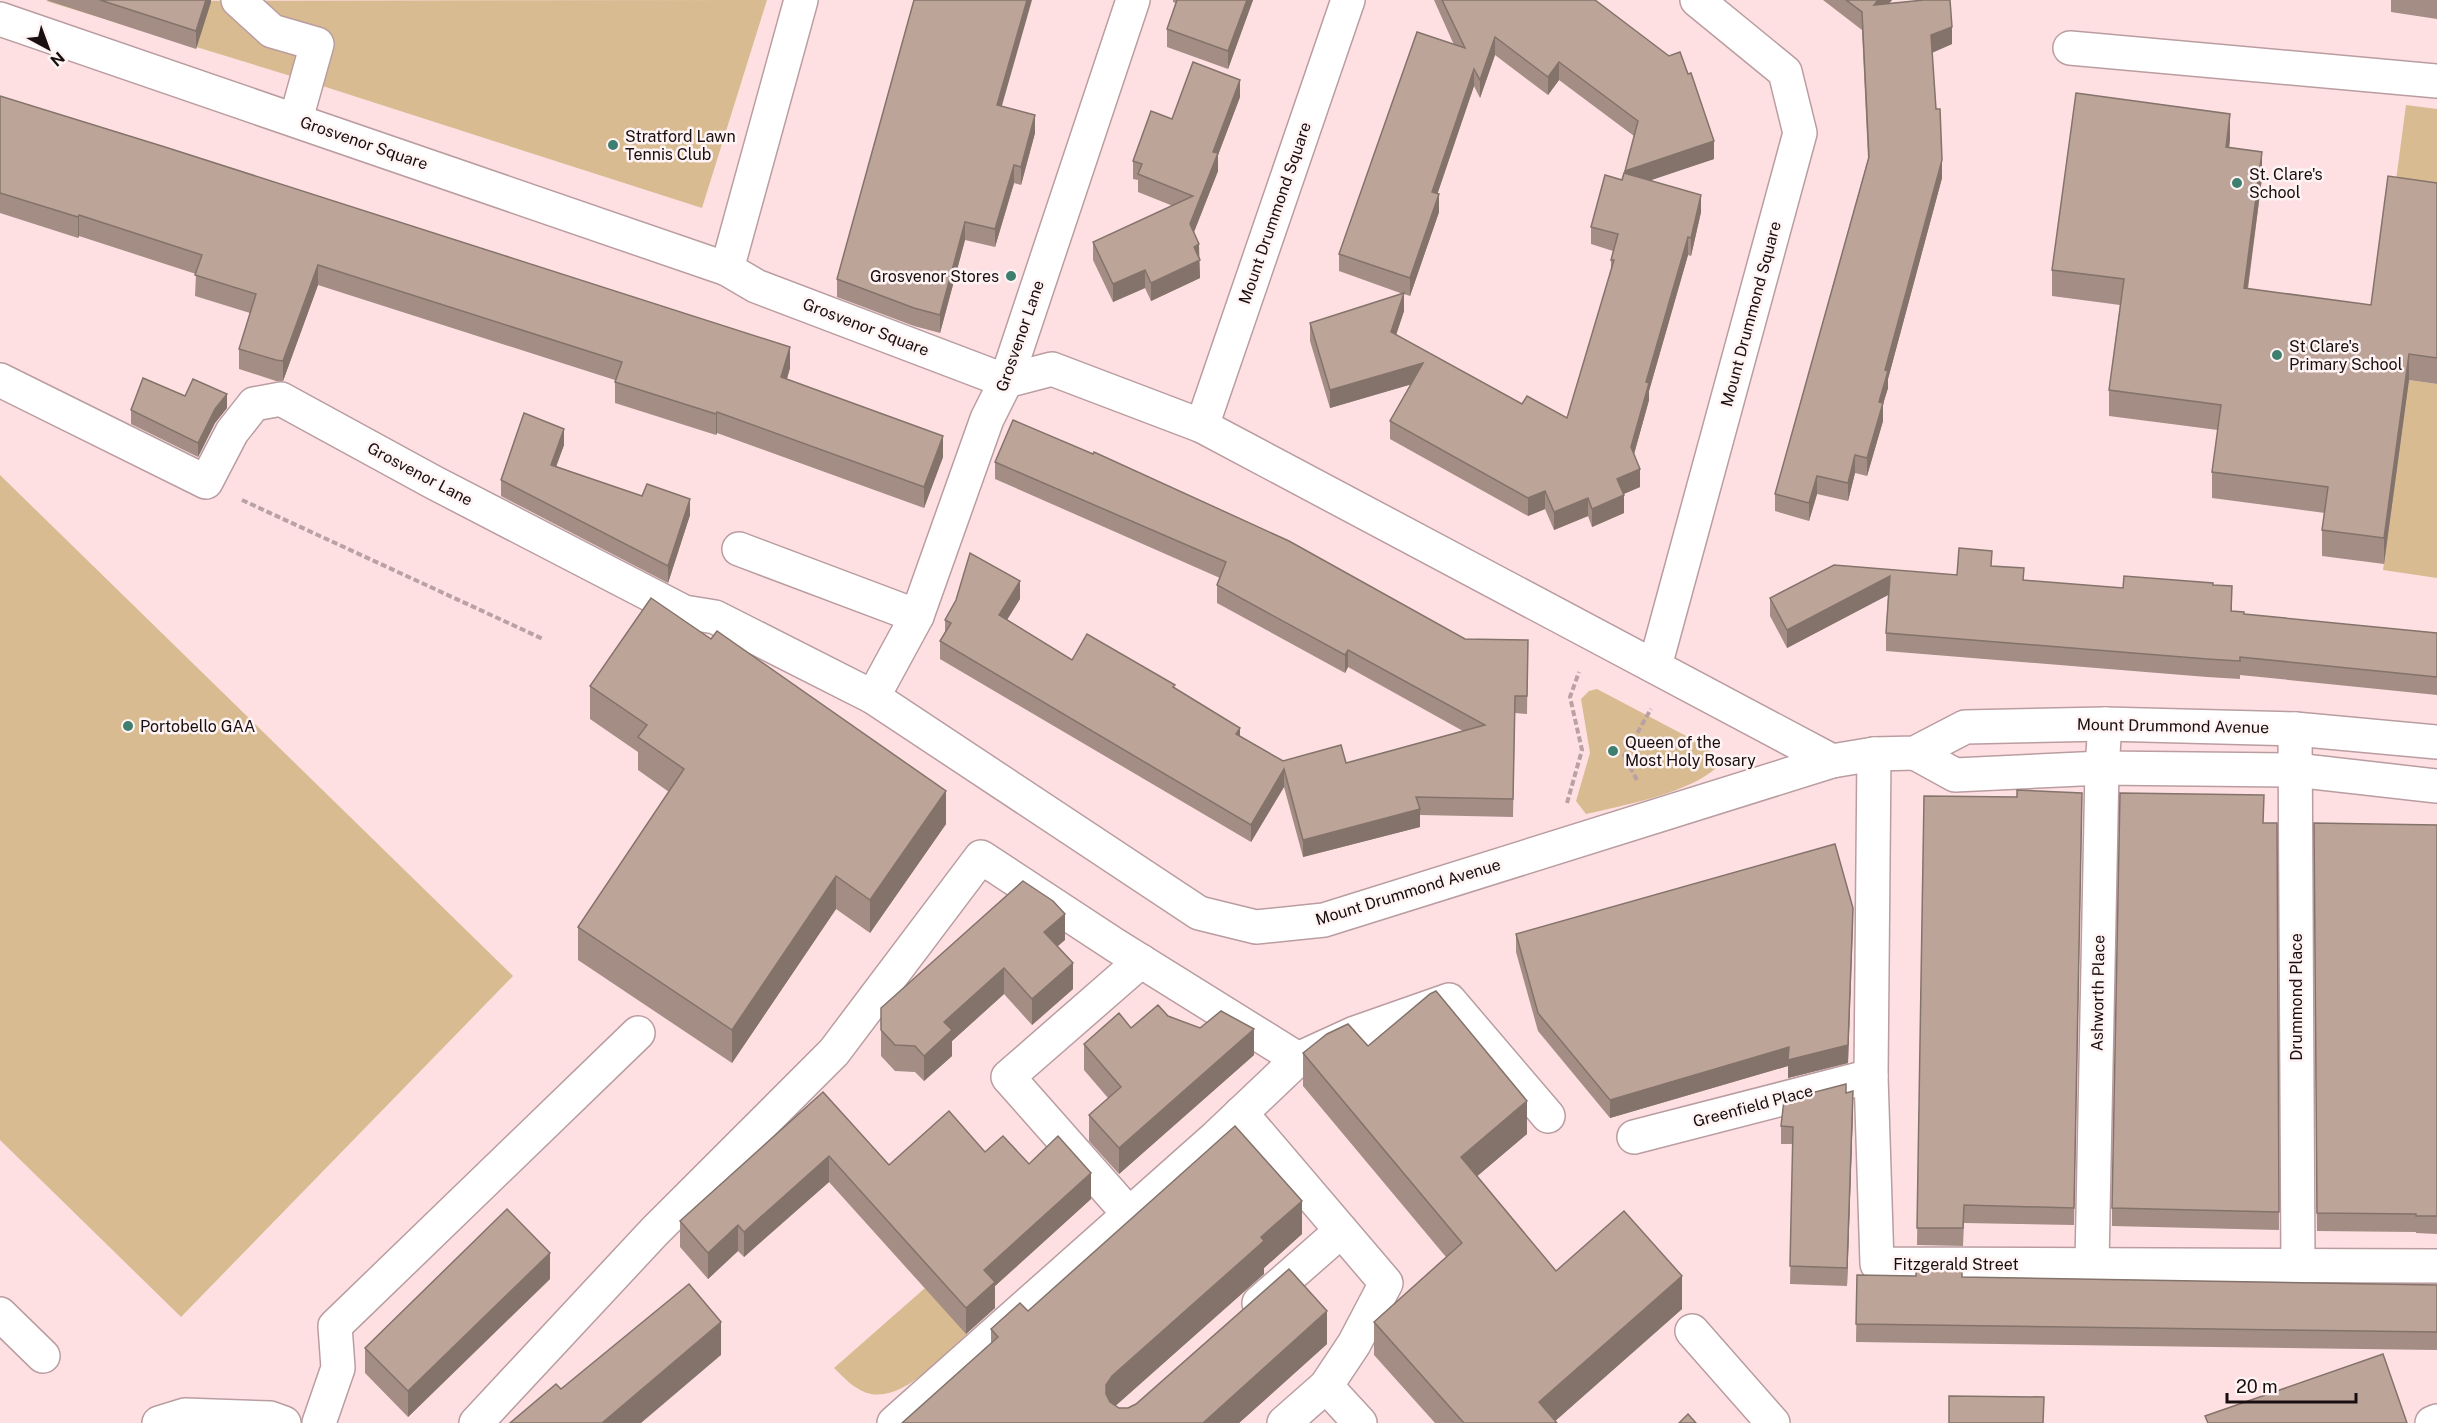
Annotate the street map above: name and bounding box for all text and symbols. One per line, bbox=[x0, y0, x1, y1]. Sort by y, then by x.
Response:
north arrow bbox=[18, 18, 78, 78]
text: N bbox=[47, 48, 68, 70]
street label: Grosvenor Square bbox=[298, 112, 430, 174]
street label: Mount Drummond Square bbox=[1235, 120, 1315, 306]
place label: Stratford Lawn Tennis Club bbox=[625, 127, 736, 164]
marker: Stratford Lawn Tennis Club bbox=[606, 138, 620, 152]
place label: St. Clare's School bbox=[2249, 165, 2323, 202]
marker: St. Clare's School bbox=[2230, 176, 2244, 190]
street label: Mount Drummond Square bbox=[1717, 219, 1785, 409]
place label: Grosvenor Stores bbox=[870, 267, 999, 286]
marker: Grosvenor Stores bbox=[1004, 269, 1018, 283]
street label: Grosvenor Lane bbox=[992, 278, 1048, 394]
street label: Grosvenor Square bbox=[800, 294, 932, 360]
place label: St Clare's Primary School bbox=[2289, 337, 2403, 374]
marker: St Clare's Primary School bbox=[2270, 348, 2284, 362]
street label: Grosvenor Lane bbox=[364, 438, 476, 510]
street label: Mount Drummond Avenue bbox=[2077, 715, 2269, 737]
place label: Portobello GAA bbox=[140, 717, 255, 736]
marker: Portobello GAA bbox=[121, 719, 135, 733]
place label: Queen of the Most Holy Rosary bbox=[1625, 733, 1756, 770]
marker: Queen of the Most Holy Rosary bbox=[1606, 744, 1620, 758]
street label: Mount Drummond Avenue bbox=[1313, 855, 1503, 929]
street label: Drummond Place bbox=[2287, 933, 2306, 1061]
street label: Ashworth Place bbox=[2087, 935, 2109, 1051]
street label: Greenfield Place bbox=[1691, 1081, 1815, 1131]
street label: Fitzgerald Street bbox=[1893, 1255, 2019, 1274]
scale bar bbox=[2227, 1366, 2356, 1404]
text: 20 m bbox=[2236, 1376, 2278, 1397]

